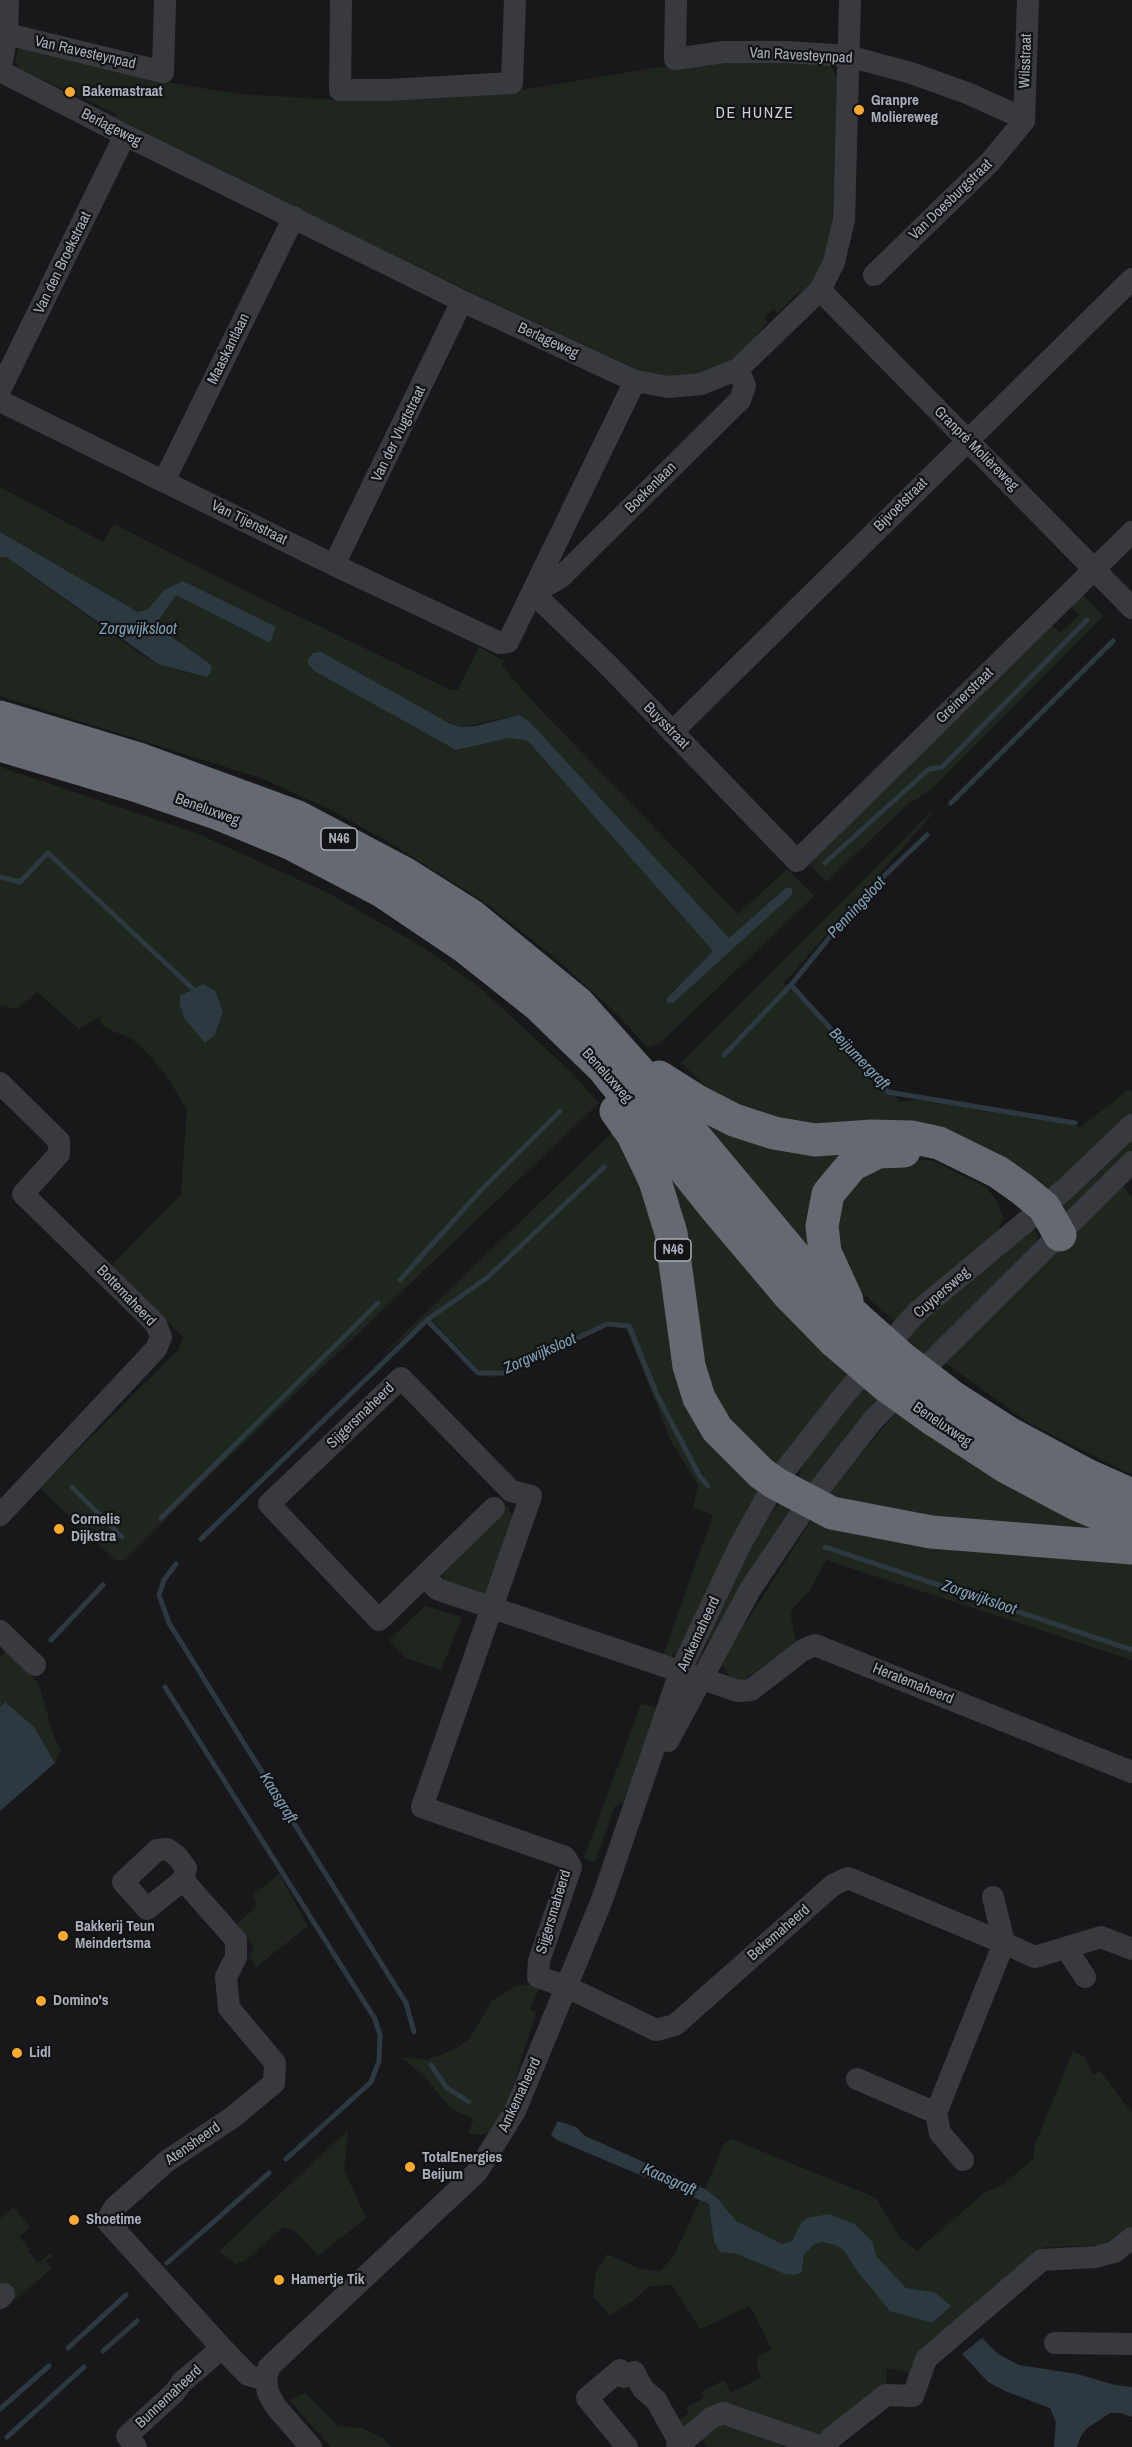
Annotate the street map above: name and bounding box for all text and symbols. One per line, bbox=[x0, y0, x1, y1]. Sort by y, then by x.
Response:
street label: Van Ravesteynpad bbox=[33, 33, 137, 73]
street label: Wilsstraat bbox=[1016, 33, 1036, 89]
street label: Van Ravesteynpad bbox=[749, 44, 853, 68]
place label: Bakemastraat bbox=[82, 83, 163, 101]
marker: Bakemastraat bbox=[63, 85, 77, 99]
place label: Granpre Moliereweg bbox=[871, 92, 938, 127]
marker: Granpre Moliereweg bbox=[852, 103, 866, 117]
district label: DE HUNZE bbox=[715, 104, 795, 124]
street label: Berlageweg bbox=[78, 105, 144, 151]
street label: Van Doesburgstraat bbox=[906, 156, 996, 244]
street label: Van den Broekstraat bbox=[31, 209, 95, 317]
street label: Maaskantlaan bbox=[204, 311, 254, 387]
street label: Berlageweg bbox=[515, 319, 581, 363]
street label: Van der Vlugtstraat bbox=[368, 383, 430, 485]
street label: Granpré Molièreweg bbox=[930, 403, 1022, 495]
street label: Boekenlaan bbox=[622, 459, 680, 517]
street label: Bijvoetstraat bbox=[870, 474, 932, 536]
street label: Van Tijenstraat bbox=[208, 497, 290, 549]
water label: Zorgwijksloot bbox=[99, 620, 177, 640]
street label: Greinerstraat bbox=[933, 664, 997, 728]
street label: Buysstraat bbox=[639, 699, 693, 753]
street label: Beneluxweg bbox=[172, 790, 242, 830]
road number: N46 bbox=[321, 828, 357, 850]
water label: Penningsloot bbox=[824, 873, 890, 943]
water label: Beijumergraft bbox=[825, 1024, 893, 1094]
street label: Beneluxweg bbox=[578, 1045, 636, 1107]
road number: N46 bbox=[655, 1239, 691, 1261]
street label: Bottemaheerd bbox=[93, 1262, 159, 1330]
street label: Cuypersweg bbox=[910, 1264, 974, 1322]
water label: Zorgwijksloot bbox=[501, 1330, 579, 1378]
street label: Sijgersmaheerd bbox=[324, 1379, 398, 1453]
street label: Beneluxweg bbox=[909, 1399, 975, 1451]
place label: Cornelis Dijkstra bbox=[71, 1511, 120, 1546]
marker: Cornelis Dijkstra bbox=[52, 1522, 66, 1536]
water label: Zorgwijksloot bbox=[939, 1576, 1019, 1620]
street label: Amkemaheerd bbox=[674, 1594, 724, 1674]
street label: Heratemaheerd bbox=[870, 1660, 956, 1708]
water label: Kaasgraft bbox=[255, 1769, 301, 1827]
street label: Sijgersmaheerd bbox=[533, 1868, 575, 1956]
street label: Bekemaheerd bbox=[744, 1901, 814, 1965]
place label: Bakkerij Teun Meindertsma bbox=[75, 1918, 155, 1953]
marker: Bakkerij Teun Meindertsma bbox=[56, 1929, 70, 1943]
place label: Domino's bbox=[53, 1992, 109, 2010]
marker: Domino's bbox=[34, 1994, 48, 2008]
place label: Lidl bbox=[29, 2044, 51, 2062]
marker: Lidl bbox=[10, 2046, 24, 2060]
street label: Amkemaheerd bbox=[495, 2055, 545, 2135]
street label: Atensheerd bbox=[162, 2119, 224, 2169]
place label: TotalEnergies Beijum bbox=[422, 2149, 502, 2184]
marker: TotalEnergies Beijum bbox=[403, 2160, 417, 2174]
water label: Kaasgraft bbox=[639, 2160, 699, 2200]
place label: Shoetime bbox=[86, 2211, 141, 2229]
marker: Shoetime bbox=[67, 2213, 81, 2227]
place label: Hamertje Tik bbox=[291, 2271, 365, 2289]
marker: Hamertje Tik bbox=[272, 2273, 286, 2287]
street label: Bunnemaheerd bbox=[132, 2362, 206, 2432]

